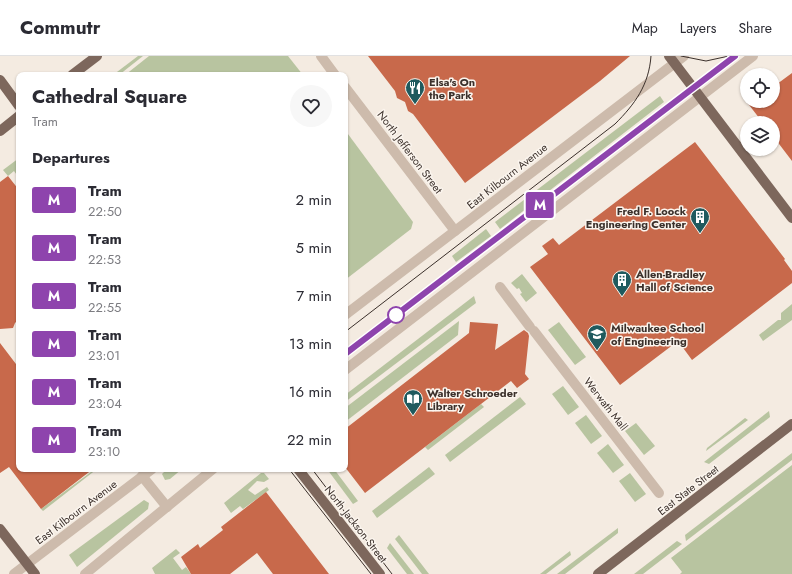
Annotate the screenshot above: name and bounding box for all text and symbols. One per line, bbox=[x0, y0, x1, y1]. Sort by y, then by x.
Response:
text: Commutr bbox=[20, 14, 100, 41]
text: Map bbox=[632, 18, 658, 38]
text: Layers bbox=[680, 18, 716, 38]
text: Share bbox=[738, 18, 772, 38]
map controls bbox=[740, 68, 780, 156]
button: locate bbox=[740, 68, 780, 108]
place label: Elsa's On the Park bbox=[429, 74, 475, 103]
restaurant icon: Elsa's On the Park bbox=[404, 77, 426, 105]
text: Cathedral Square bbox=[32, 83, 187, 110]
button: heart bbox=[290, 85, 332, 127]
street label: North Jefferson Street bbox=[374, 107, 447, 197]
text: Tram bbox=[32, 112, 58, 131]
button: layers bbox=[740, 116, 780, 156]
street label: East Kilbourn Avenue bbox=[463, 139, 551, 213]
text: Departures bbox=[32, 147, 110, 169]
text: Tram bbox=[88, 180, 122, 202]
text: 2 min bbox=[295, 189, 332, 211]
text: M bbox=[48, 190, 60, 210]
line badge: M bbox=[527, 192, 553, 218]
text: M bbox=[534, 195, 546, 215]
text: 22:50 bbox=[88, 202, 122, 221]
place label: Fred F. Loock Engineering Center bbox=[586, 203, 687, 232]
building icon: Fred F. Loock Engineering Center bbox=[689, 206, 711, 234]
text: Tram bbox=[88, 228, 122, 250]
text: 5 min bbox=[296, 237, 332, 259]
text: M bbox=[48, 238, 60, 258]
text: 22:53 bbox=[88, 250, 121, 269]
place label: Allen-Bradley Hall of Science bbox=[635, 266, 713, 295]
building icon: Allen-Bradley Hall of Science bbox=[611, 269, 633, 297]
text: Tram bbox=[88, 276, 122, 298]
text: 7 min bbox=[296, 285, 332, 307]
text: M bbox=[48, 286, 60, 306]
text: 22:55 bbox=[88, 298, 121, 317]
unlabelled marker bbox=[387, 306, 405, 324]
place label: Milwaukee School of Engineering bbox=[611, 320, 704, 349]
school or university icon: Milwaukee School of Engineering bbox=[586, 323, 608, 351]
text: Tram bbox=[88, 324, 122, 346]
text: 13 min bbox=[289, 333, 332, 355]
text: M bbox=[48, 334, 60, 354]
text: 23:01 bbox=[88, 346, 120, 365]
text: Tram bbox=[88, 372, 122, 394]
street label: Werwath Mall bbox=[580, 374, 632, 434]
text: 16 min bbox=[289, 381, 332, 403]
text: M bbox=[48, 382, 60, 402]
place label: Walter Schroeder Library bbox=[427, 385, 518, 414]
library icon: Walter Schroeder Library bbox=[402, 388, 424, 416]
text: 23:04 bbox=[88, 394, 122, 413]
text: Tram bbox=[88, 420, 122, 442]
text: 22 min bbox=[287, 429, 332, 451]
text: M bbox=[48, 430, 60, 450]
text: 23:10 bbox=[88, 442, 120, 461]
street label: East State Street bbox=[654, 461, 722, 519]
street label: East Kilbourn Avenue bbox=[32, 476, 120, 548]
street label: North Jackson Street bbox=[321, 482, 391, 566]

